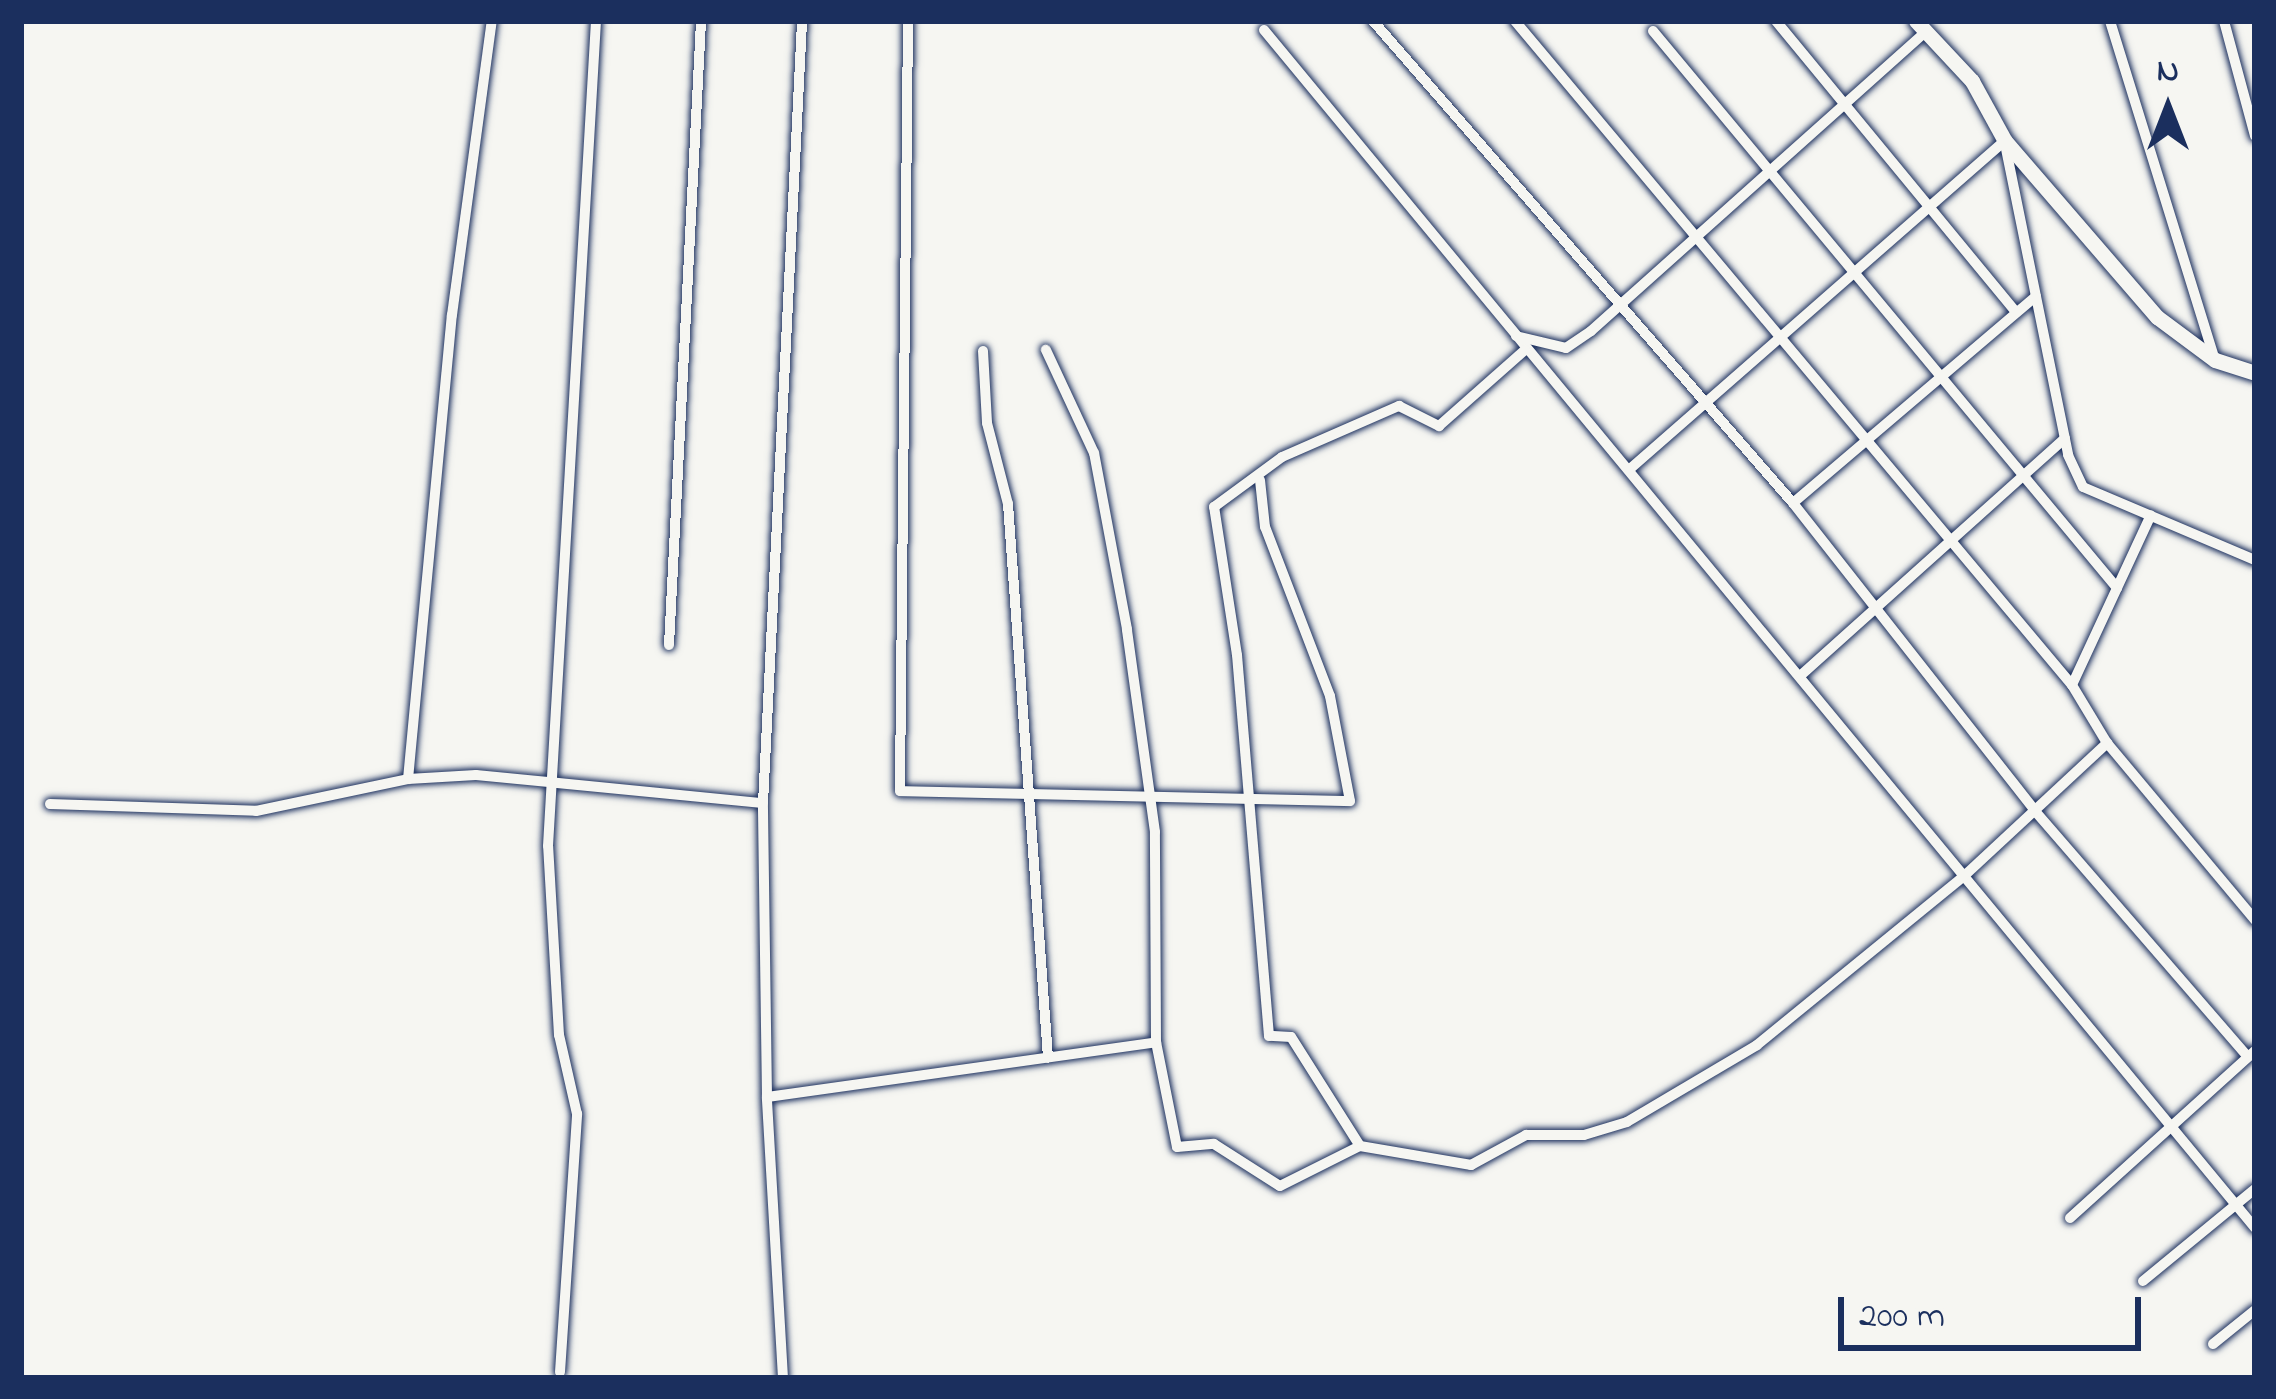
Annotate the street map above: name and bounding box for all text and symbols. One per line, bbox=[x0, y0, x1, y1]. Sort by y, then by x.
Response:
north arrow bbox=[2108, 48, 2228, 168]
text: N bbox=[2157, 48, 2179, 96]
scale bar bbox=[1844, 1273, 2147, 1347]
text: 200 m bbox=[1859, 1291, 1945, 1344]

